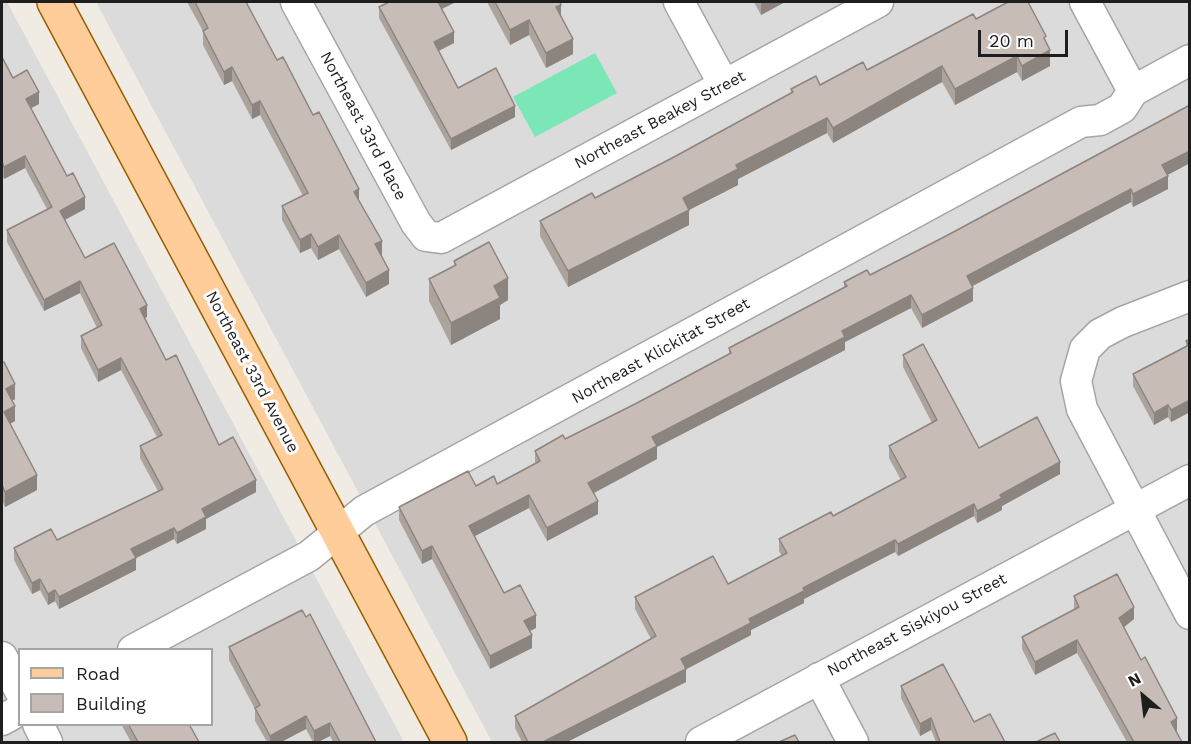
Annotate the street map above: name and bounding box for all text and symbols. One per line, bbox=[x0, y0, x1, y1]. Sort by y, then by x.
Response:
scale bar bbox=[981, 18, 1071, 56]
text: 20 m bbox=[989, 30, 1034, 51]
street label: Northeast 33rd Place bbox=[316, 49, 410, 203]
street label: Northeast Beakey Street bbox=[571, 67, 749, 173]
street label: Northeast 33rd Avenue bbox=[201, 288, 303, 456]
street label: Northeast Klickitat Street bbox=[569, 294, 753, 408]
street label: Northeast Siskiyou Street bbox=[824, 570, 1010, 680]
legend bbox=[18, 648, 213, 726]
text: Road bbox=[76, 663, 120, 684]
north arrow bbox=[1113, 666, 1173, 726]
text: N bbox=[1125, 668, 1144, 691]
text: Building bbox=[76, 693, 146, 714]

